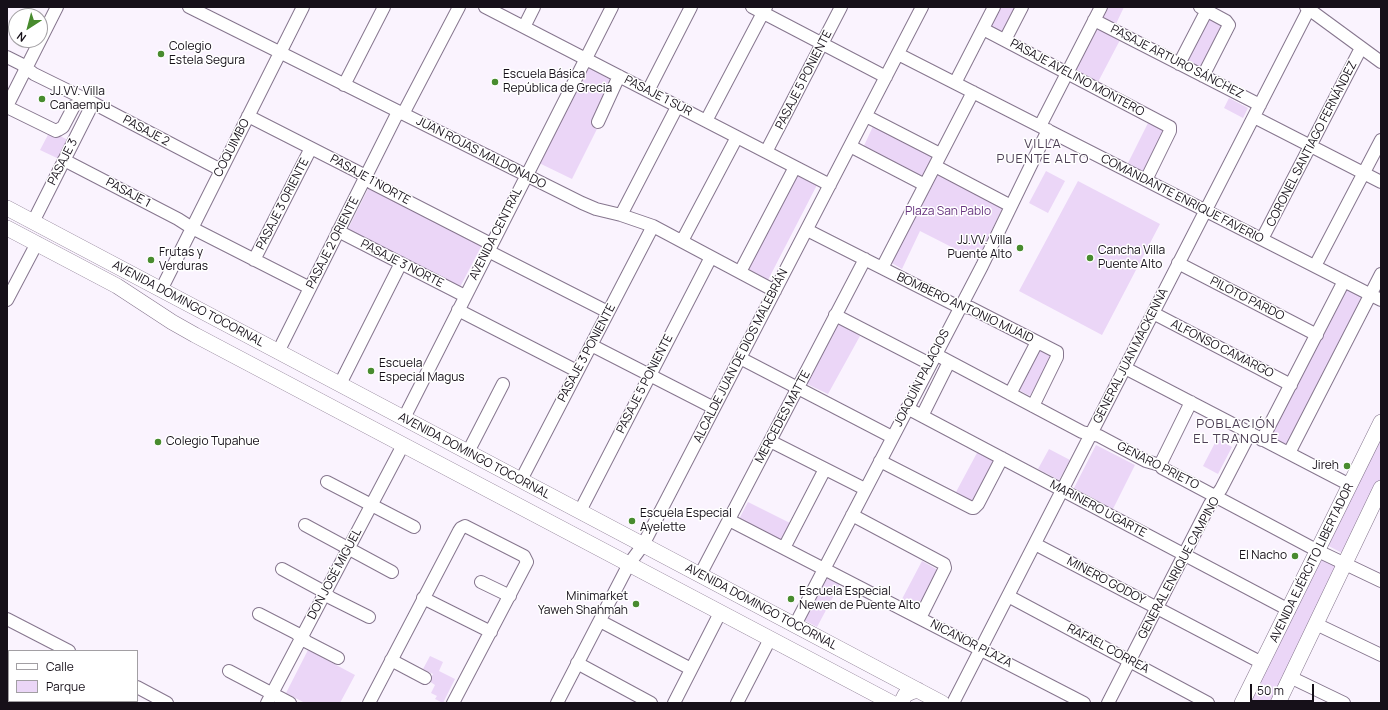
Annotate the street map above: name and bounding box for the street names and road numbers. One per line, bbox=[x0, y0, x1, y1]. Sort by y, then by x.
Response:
street label: PASAJE ARTURO SÁNCHEZ bbox=[1108, 22, 1246, 102]
street label: PASAJE 5 PONIENTE bbox=[773, 28, 835, 132]
street label: PASAJE AVELINO MONTERO bbox=[1007, 36, 1147, 120]
street label: CORONEL SANTIAGO FERNÁNDEZ bbox=[1264, 59, 1360, 229]
street label: PASAJE 1 SUR bbox=[622, 73, 694, 119]
street label: PASAJE 2 bbox=[120, 113, 172, 149]
street label: JUAN ROJAS MALDONADO bbox=[414, 114, 548, 192]
street label: COQUIMBO bbox=[211, 117, 253, 179]
street label: PASAJE 3 bbox=[45, 136, 81, 188]
street label: PASAJE 1 NORTE bbox=[327, 152, 413, 208]
street label: COMANDANTE ENRIQUE FAVERIO bbox=[1098, 152, 1266, 246]
street label: PASAJE 3 ORIENTE bbox=[254, 156, 312, 252]
street label: PASAJE 1 bbox=[103, 175, 153, 211]
street label: AVENIDA CENTRAL bbox=[466, 185, 526, 283]
street label: PASAJE 2 ORIENTE bbox=[304, 195, 362, 291]
street label: PASAJE 3 NORTE bbox=[358, 237, 446, 291]
street label: AVENIDA DOMINGO TOCORNAL bbox=[110, 258, 266, 350]
street label: ALCALDE JUAN DE DIOS MALEBRÁN bbox=[691, 267, 791, 445]
street label: BOMBERO ANTONIO MUAID bbox=[894, 270, 1036, 346]
street label: PILOTO PARDO bbox=[1208, 274, 1286, 324]
street label: GENERAL JUAN MACKENNA bbox=[1091, 286, 1171, 426]
street label: PASAJE 3 PONIENTE bbox=[555, 302, 619, 404]
street label: ALFONSO CAMARGO bbox=[1168, 317, 1276, 381]
street label: JOAQUÍN PALACIOS bbox=[891, 327, 953, 429]
street label: PASAJE 5 PONIENTE bbox=[614, 332, 676, 436]
street label: MERCEDES MATTE bbox=[752, 368, 814, 466]
street label: AVENIDA DOMINGO TOCORNAL bbox=[396, 410, 552, 502]
street label: GENARO PRIETO bbox=[1115, 439, 1201, 493]
street label: MARINERO UGARTE bbox=[1047, 477, 1149, 541]
street label: AVENIDA EJÉRCITO LIBERTADOR bbox=[1267, 481, 1357, 645]
street label: GENERAL ENRIQUE CAMPINO bbox=[1135, 495, 1223, 641]
street label: DON JOSÉ MIGUEL bbox=[305, 526, 365, 622]
street label: MINERO GODOY bbox=[1064, 554, 1148, 608]
street label: AVENIDA DOMINGO TOCORNAL bbox=[683, 561, 839, 653]
street label: NICANOR PLAZA bbox=[928, 617, 1014, 671]
street label: RAFAEL CORREA bbox=[1064, 621, 1152, 677]

